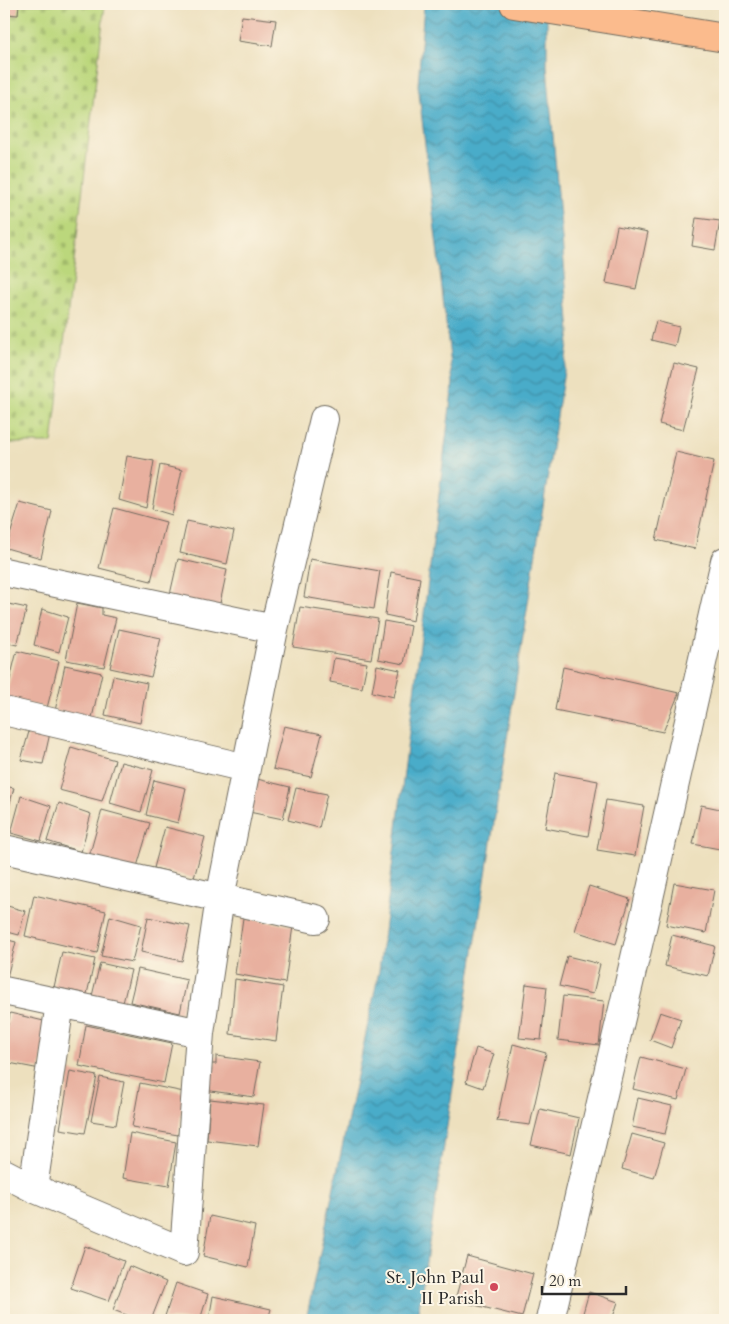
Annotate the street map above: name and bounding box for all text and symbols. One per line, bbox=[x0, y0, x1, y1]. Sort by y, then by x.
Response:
scale bar bbox=[542, 1264, 625, 1296]
place label: St. John Paul II Parish bbox=[386, 1265, 484, 1311]
text: 20 m bbox=[549, 1271, 581, 1291]
marker: St. John Paul II Parish bbox=[488, 1281, 500, 1293]

